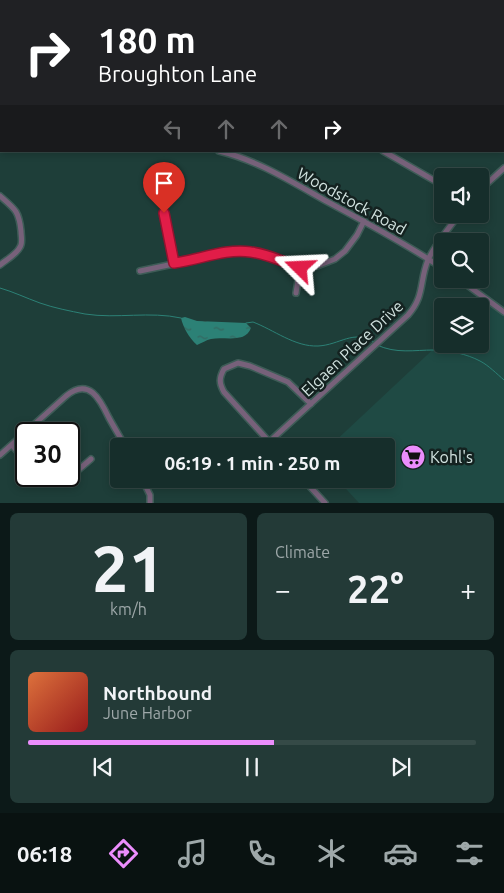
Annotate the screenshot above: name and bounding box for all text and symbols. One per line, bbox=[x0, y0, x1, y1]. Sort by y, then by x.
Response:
icon: right bbox=[15, 20, 80, 85]
text: 180 m bbox=[98, 20, 196, 60]
text: Broughton Lane bbox=[98, 61, 257, 86]
icon: left bbox=[159, 115, 187, 143]
icon: ahead bbox=[212, 115, 240, 143]
icon: ahead bbox=[265, 115, 293, 143]
icon: right bbox=[318, 115, 346, 143]
pin bbox=[143, 162, 185, 213]
street label: Woodstock Road bbox=[295, 164, 409, 238]
map controls bbox=[434, 168, 489, 353]
button: sound bbox=[434, 168, 489, 223]
icon: arrive bbox=[150, 169, 178, 197]
button: search bbox=[434, 233, 489, 288]
position arrow bbox=[273, 241, 325, 293]
street label: Elgaen Place Drive bbox=[298, 296, 406, 400]
button: layers bbox=[434, 298, 489, 353]
speed limit sign: 30 bbox=[15, 422, 80, 487]
supermarket icon: Kohl's bbox=[400, 444, 426, 470]
place label: Kohl's bbox=[430, 448, 473, 466]
text: 06:19 · 1 min · 250 m bbox=[165, 452, 340, 474]
text: 21 bbox=[92, 531, 165, 604]
text: Climate bbox=[275, 543, 330, 561]
text: 22° bbox=[347, 568, 404, 610]
text: − bbox=[275, 574, 291, 605]
text: + bbox=[460, 574, 476, 605]
text: km/h bbox=[110, 600, 147, 618]
text: Northbound bbox=[103, 682, 212, 704]
text: June Harbor bbox=[103, 704, 192, 722]
icon: previous bbox=[89, 753, 117, 781]
icon: pause bbox=[238, 753, 266, 781]
icon: next bbox=[387, 753, 415, 781]
icon: directions bbox=[106, 836, 141, 871]
icon: music bbox=[175, 836, 210, 871]
icon: phone bbox=[244, 836, 279, 871]
icon: climate bbox=[314, 836, 349, 871]
icon: car bbox=[383, 836, 418, 871]
icon: filters bbox=[452, 836, 487, 871]
text: 06:18 bbox=[17, 841, 72, 866]

